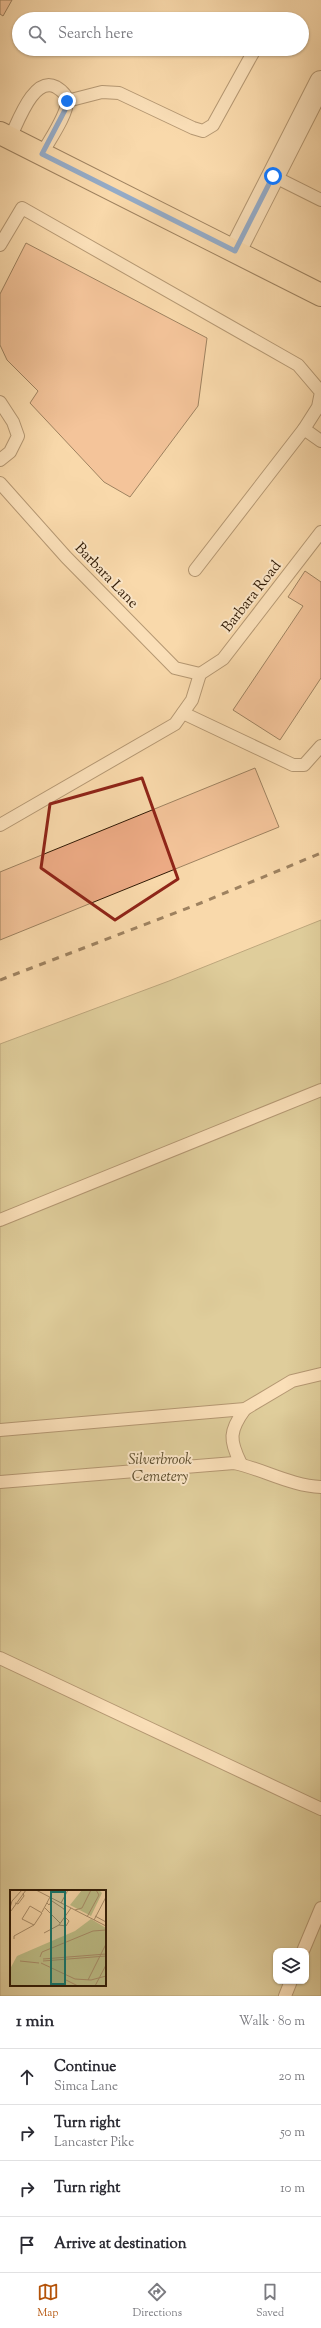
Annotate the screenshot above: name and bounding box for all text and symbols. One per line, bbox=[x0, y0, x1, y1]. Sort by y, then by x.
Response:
search box bbox=[12, 12, 309, 56]
icon: search bbox=[26, 23, 48, 45]
text: Search here bbox=[58, 24, 133, 45]
route end bbox=[58, 92, 76, 110]
route start bbox=[264, 167, 282, 185]
street label: Barbara Lane bbox=[69, 539, 143, 614]
street label: Barbara Road bbox=[217, 556, 287, 637]
park label: Silverbrook Cemetery bbox=[128, 1450, 192, 1488]
inset map bbox=[10, 1890, 106, 1986]
map controls bbox=[273, 1948, 309, 1984]
button: layers bbox=[273, 1948, 309, 1984]
text: 1 min bbox=[16, 2010, 54, 2034]
text: Walk · 80 m bbox=[239, 2013, 305, 2031]
text: Continue bbox=[54, 2057, 116, 2078]
icon: ahead bbox=[16, 2066, 38, 2088]
text: 20 m bbox=[279, 2068, 305, 2086]
text: Simca Lane bbox=[54, 2078, 118, 2096]
text: Turn right bbox=[54, 2113, 120, 2134]
icon: right bbox=[16, 2122, 38, 2144]
text: 50 m bbox=[280, 2124, 305, 2142]
text: Lancaster Pike bbox=[54, 2134, 134, 2152]
icon: right bbox=[16, 2178, 38, 2200]
text: Turn right bbox=[54, 2178, 120, 2199]
text: 10 m bbox=[280, 2180, 305, 2198]
icon: arrive bbox=[16, 2234, 38, 2256]
text: Arrive at destination bbox=[54, 2234, 187, 2255]
tab: Map bbox=[37, 2281, 59, 2321]
tab: Directions bbox=[133, 2281, 182, 2321]
tab: Saved bbox=[256, 2281, 284, 2321]

